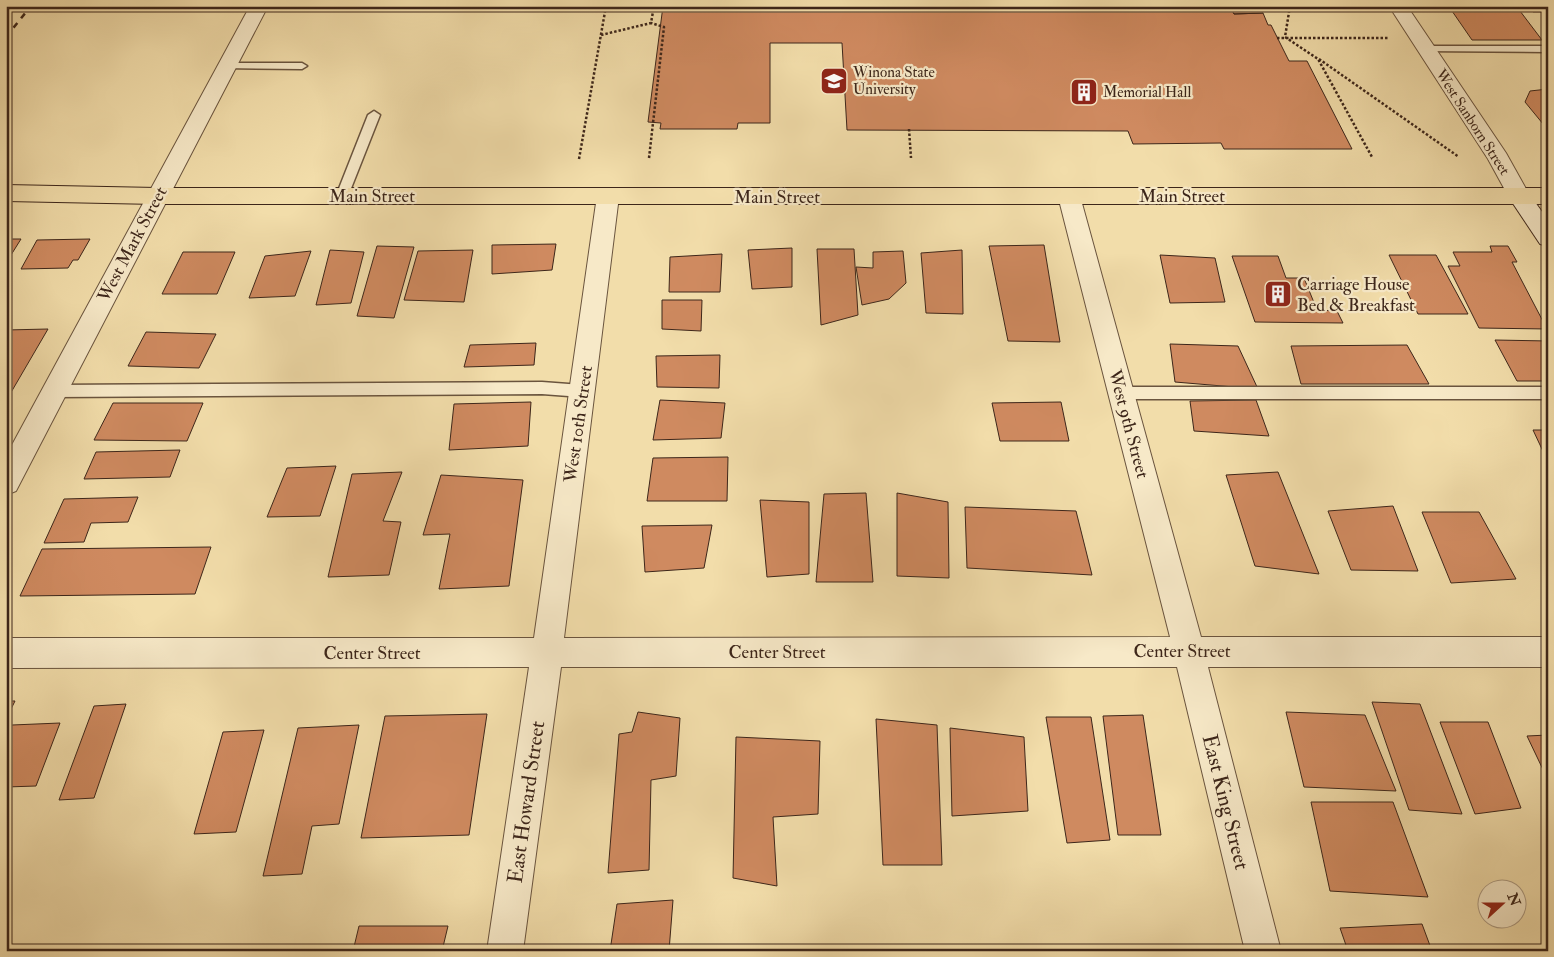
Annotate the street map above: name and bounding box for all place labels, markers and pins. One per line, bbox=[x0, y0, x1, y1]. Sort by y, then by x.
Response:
place label: Winona State University bbox=[852, 63, 935, 99]
school or university icon: Winona State University bbox=[819, 66, 849, 96]
building icon: Memorial Hall bbox=[1069, 77, 1099, 107]
place label: Memorial Hall bbox=[1103, 83, 1191, 102]
place label: Carriage House Bed & Breakfast bbox=[1297, 273, 1415, 317]
building icon: Carriage House Bed & Breakfast bbox=[1263, 279, 1293, 309]

